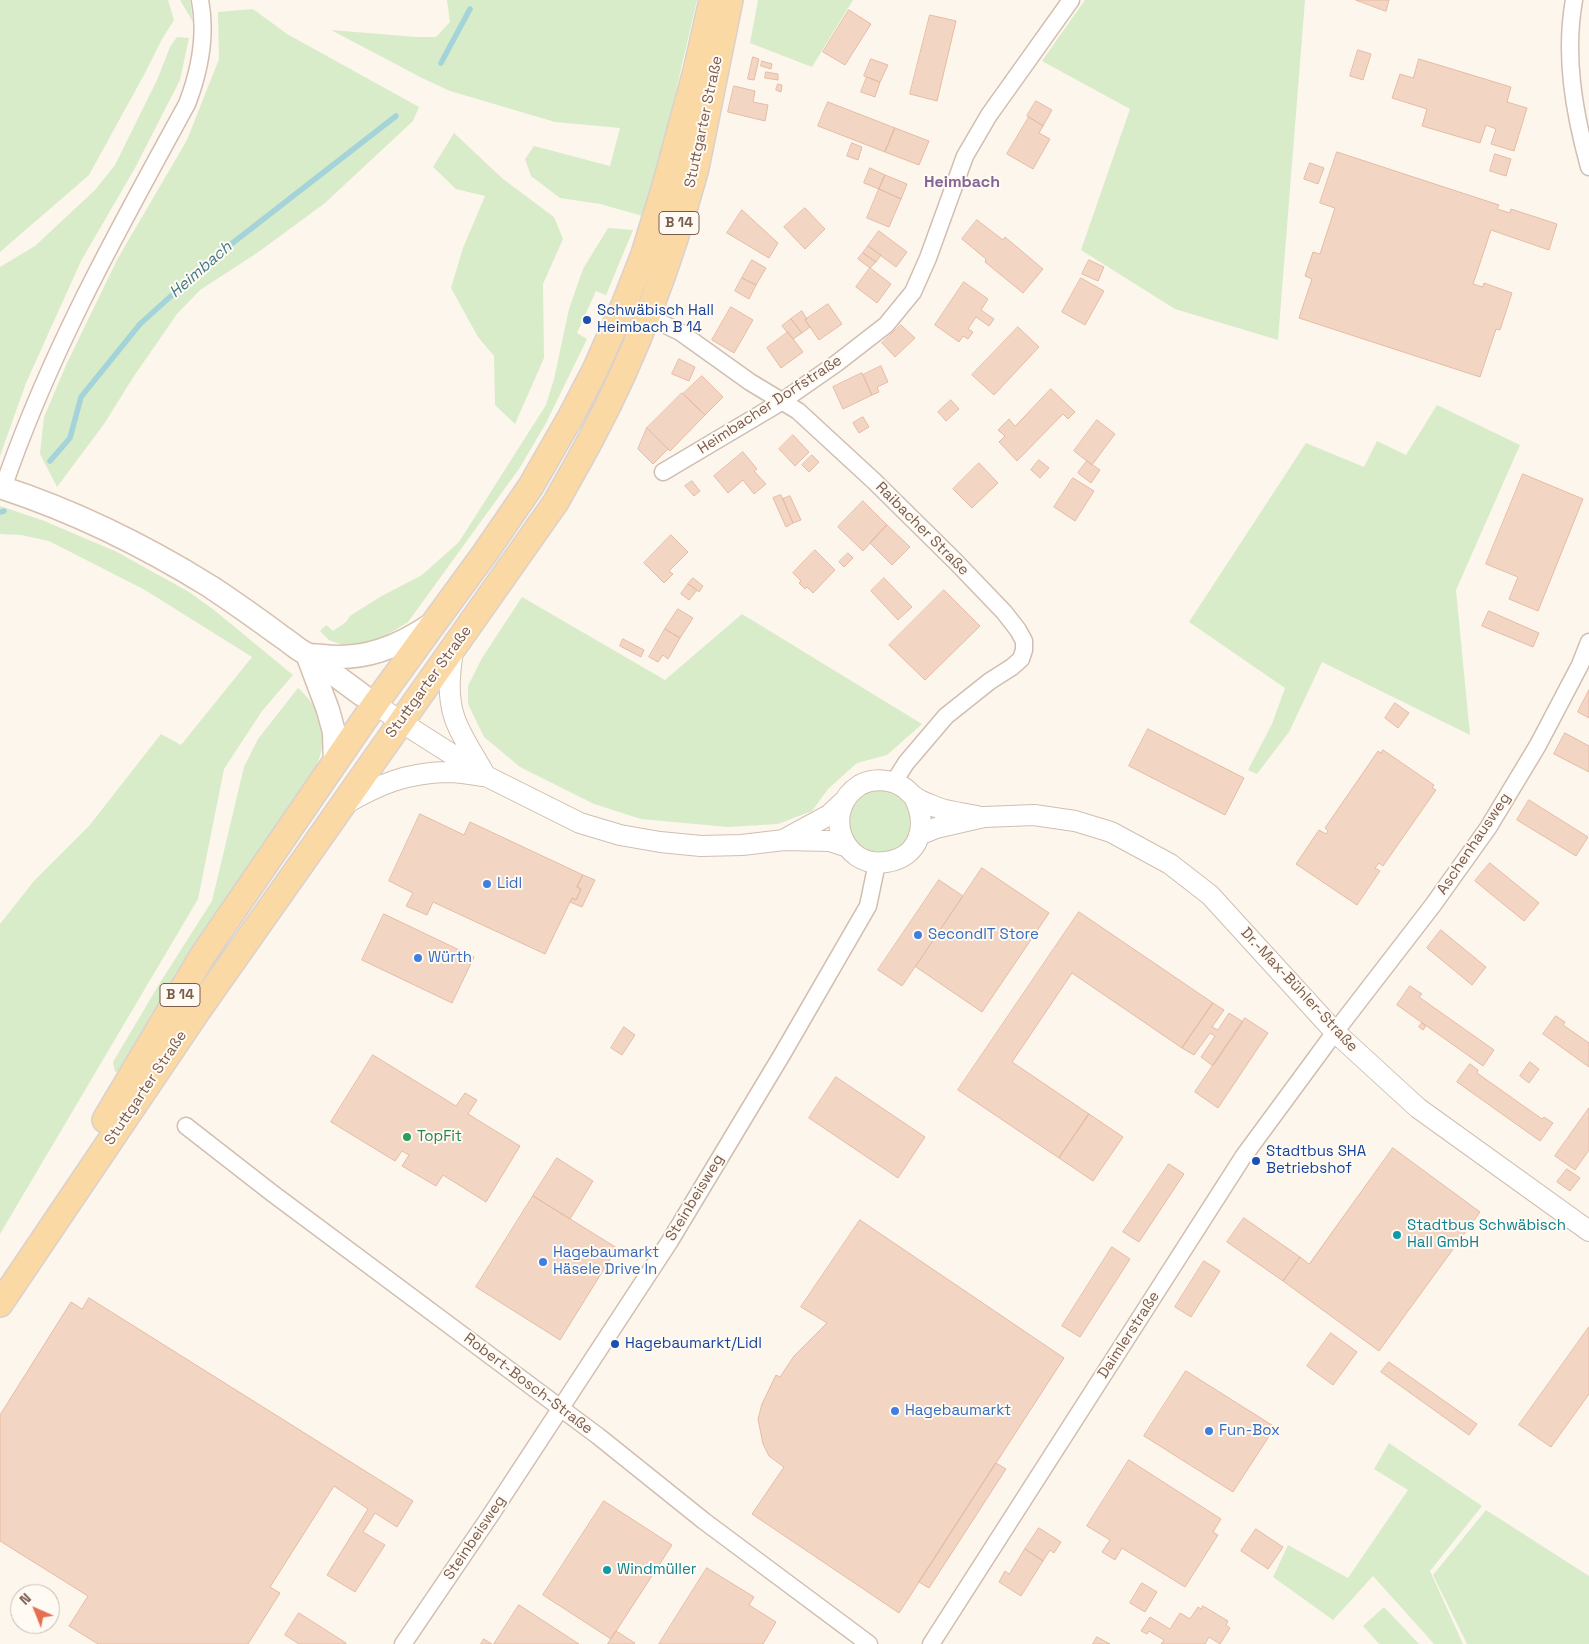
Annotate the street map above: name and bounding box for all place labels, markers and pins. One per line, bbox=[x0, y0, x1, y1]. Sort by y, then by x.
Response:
place label: Schwäbisch Hall Heimbach B 14 bbox=[597, 302, 714, 337]
marker: Schwäbisch Hall Heimbach B 14 bbox=[581, 314, 593, 326]
place label: Lidl bbox=[497, 875, 522, 893]
marker: Lidl bbox=[481, 878, 493, 890]
place label: SecondIT Store bbox=[928, 926, 1039, 944]
marker: SecondIT Store bbox=[912, 929, 924, 941]
place label: Würth bbox=[428, 949, 472, 967]
marker: Würth bbox=[412, 952, 424, 964]
place label: TopFit bbox=[417, 1128, 462, 1146]
marker: TopFit bbox=[401, 1131, 413, 1143]
place label: Stadtbus SHA Betriebshof bbox=[1266, 1143, 1366, 1178]
marker: Stadtbus SHA Betriebshof bbox=[1250, 1155, 1262, 1167]
place label: Stadtbus Schwäbisch Hall GmbH bbox=[1407, 1217, 1566, 1252]
marker: Stadtbus Schwäbisch Hall GmbH bbox=[1391, 1229, 1403, 1241]
place label: Hagebaumarkt Häsele Drive In bbox=[553, 1244, 659, 1279]
marker: Hagebaumarkt Häsele Drive In bbox=[537, 1256, 549, 1268]
place label: Hagebaumarkt/Lidl bbox=[625, 1335, 762, 1353]
marker: Hagebaumarkt/Lidl bbox=[609, 1338, 621, 1350]
place label: Hagebaumarkt bbox=[905, 1402, 1011, 1420]
marker: Hagebaumarkt bbox=[889, 1405, 901, 1417]
place label: Fun-Box bbox=[1219, 1422, 1280, 1440]
marker: Fun-Box bbox=[1203, 1425, 1215, 1437]
place label: Windmüller bbox=[617, 1561, 696, 1579]
marker: Windmüller bbox=[601, 1564, 613, 1576]

